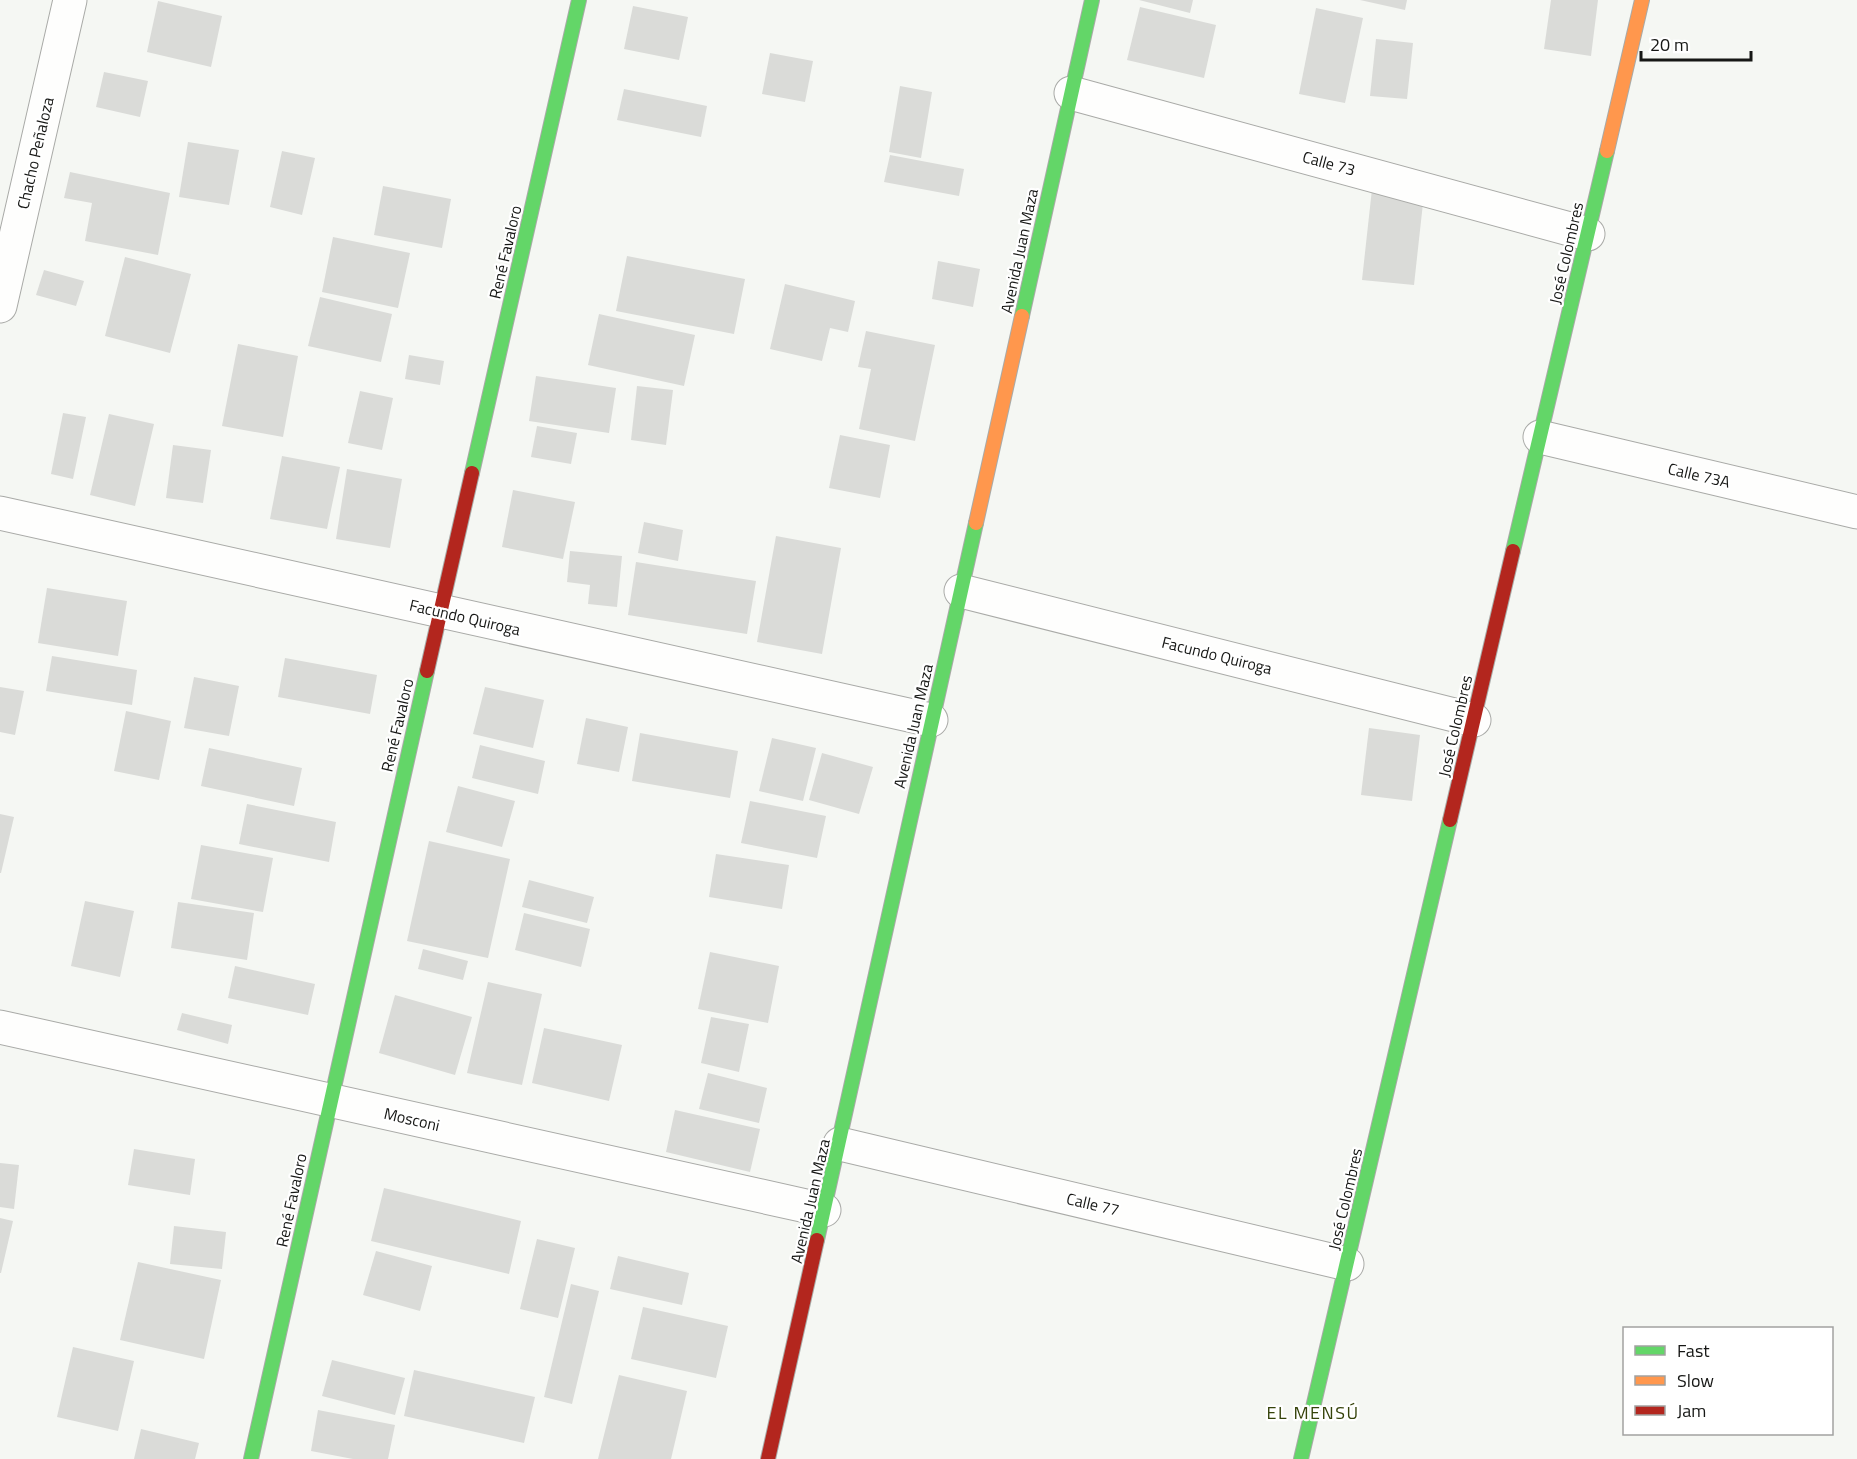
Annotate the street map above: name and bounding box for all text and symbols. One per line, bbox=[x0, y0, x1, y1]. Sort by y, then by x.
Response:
scale bar bbox=[1641, 24, 1750, 62]
text: 20 m bbox=[1650, 31, 1689, 58]
street label: Chacho Peñaloza bbox=[10, 95, 60, 211]
street label: Calle 73 bbox=[1300, 144, 1358, 182]
street label: Avenida Juan Maza bbox=[994, 186, 1044, 316]
street label: José Colombres bbox=[1543, 200, 1589, 306]
street label: René Favaloro bbox=[483, 203, 527, 301]
street label: Calle 73A bbox=[1666, 456, 1733, 494]
street label: Facundo Quiroga bbox=[407, 593, 523, 641]
street label: Facundo Quiroga bbox=[1159, 630, 1275, 680]
street label: Avenida Juan Maza bbox=[887, 661, 939, 791]
street label: José Colombres bbox=[1432, 673, 1478, 779]
street label: René Favaloro bbox=[375, 676, 419, 774]
street label: Mosconi bbox=[382, 1101, 442, 1137]
street label: Avenida Juan Maza bbox=[784, 1136, 836, 1266]
street label: José Colombres bbox=[1322, 1146, 1368, 1252]
street label: René Favaloro bbox=[269, 1151, 313, 1249]
street label: Calle 77 bbox=[1064, 1186, 1122, 1222]
legend bbox=[1623, 1327, 1833, 1435]
text: Fast bbox=[1677, 1337, 1710, 1364]
text: Slow bbox=[1677, 1367, 1714, 1394]
text: Jam bbox=[1677, 1397, 1706, 1424]
district label: EL MENSÚ bbox=[1266, 1399, 1360, 1426]

